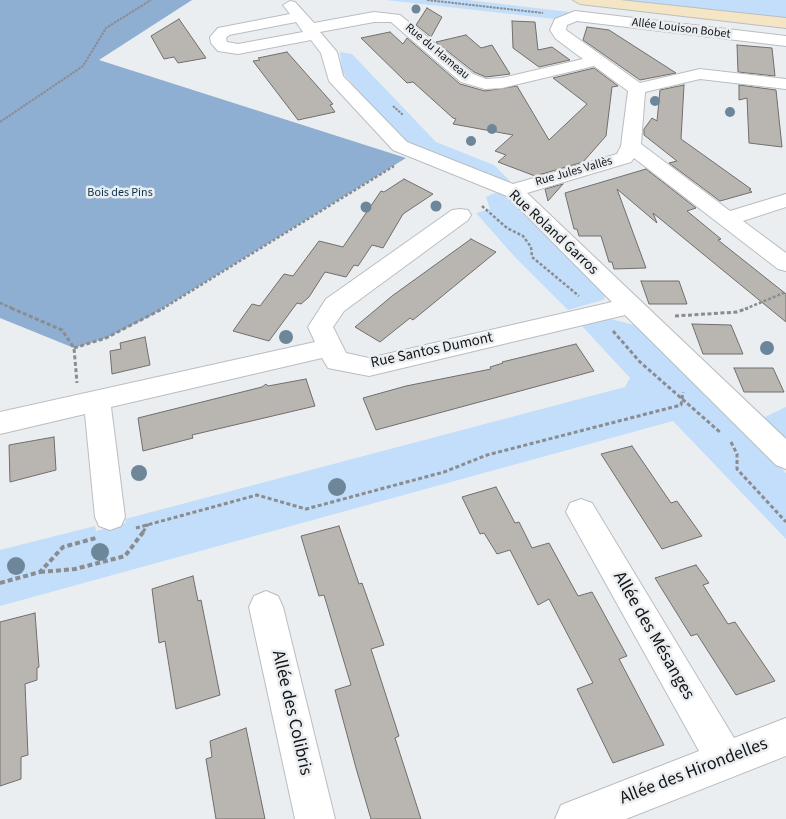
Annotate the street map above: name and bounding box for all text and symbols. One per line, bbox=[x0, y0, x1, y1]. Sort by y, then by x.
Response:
street label: Allée Louison Bobet bbox=[631, 16, 731, 42]
street label: Rue du Hameau bbox=[402, 21, 472, 83]
street label: Rue Jules Vallès bbox=[534, 154, 614, 190]
park label: Bois des Pins bbox=[87, 186, 153, 200]
street label: Rue Roland Garros bbox=[504, 187, 602, 279]
street label: Rue Santos Dumont bbox=[369, 329, 495, 373]
street label: Allée des Mésanges bbox=[608, 568, 698, 704]
street label: Allée des Colibris bbox=[266, 648, 316, 778]
street label: Allée des Hirondelles bbox=[617, 734, 771, 810]

